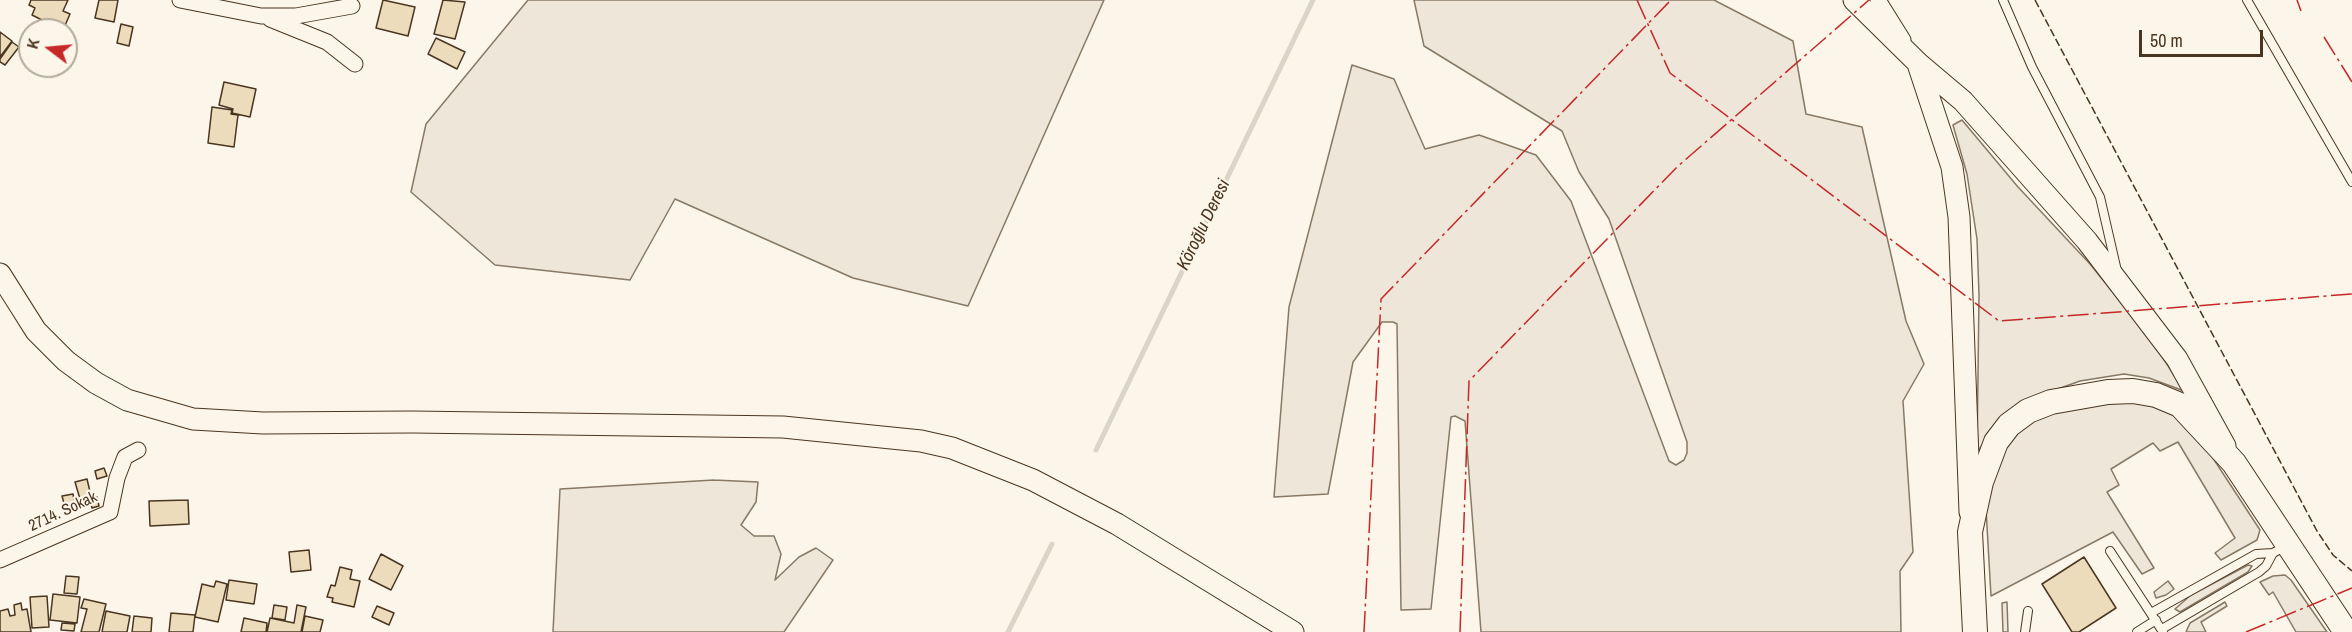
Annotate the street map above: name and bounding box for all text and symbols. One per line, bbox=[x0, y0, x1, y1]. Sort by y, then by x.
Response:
north arrow bbox=[18, 18, 78, 78]
scale bar bbox=[2142, 18, 2266, 56]
text: 50 m bbox=[2150, 28, 2183, 53]
text: K bbox=[21, 36, 44, 51]
water label: Köroğlu Deresi bbox=[1173, 176, 1235, 274]
street label: 2714. Sokak bbox=[26, 488, 100, 536]

